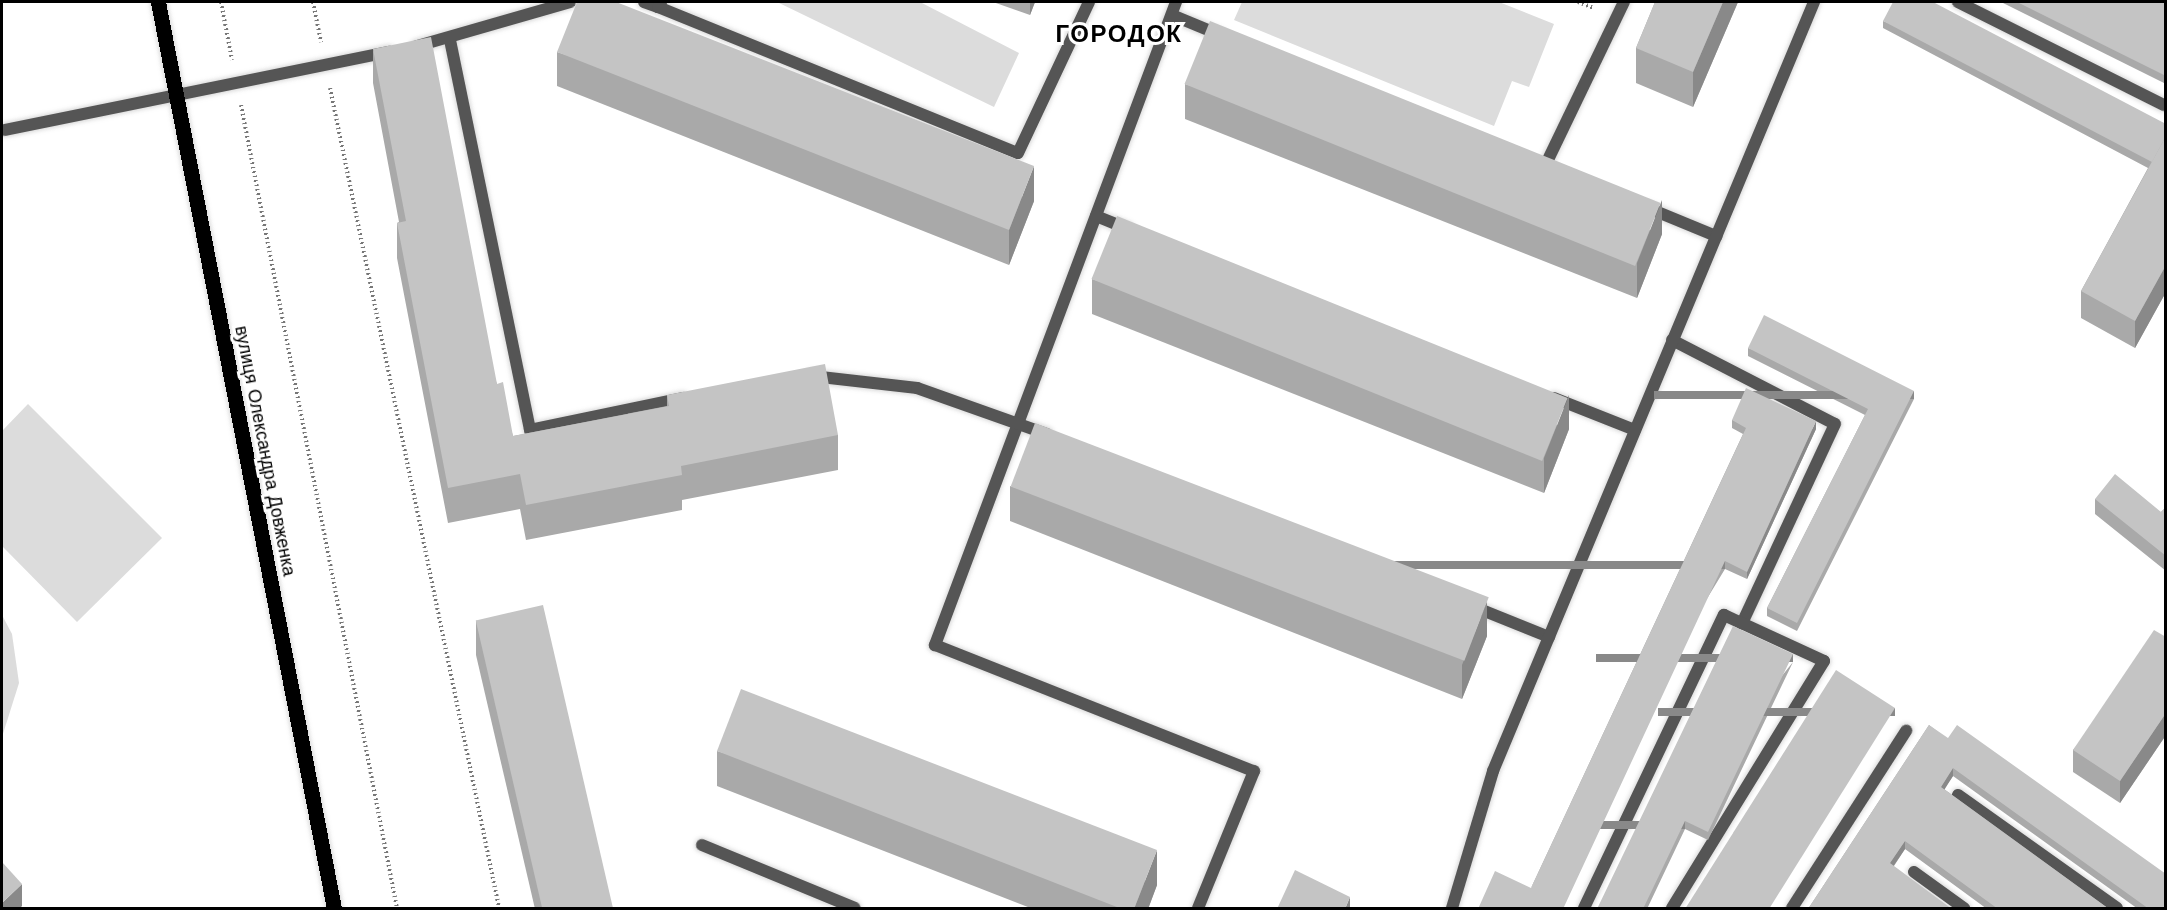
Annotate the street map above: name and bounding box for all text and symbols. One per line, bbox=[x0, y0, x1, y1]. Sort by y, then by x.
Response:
district label: ГОРОДОК bbox=[1056, 21, 1182, 49]
street label: вулиця Олександра Довженка bbox=[230, 324, 300, 578]

